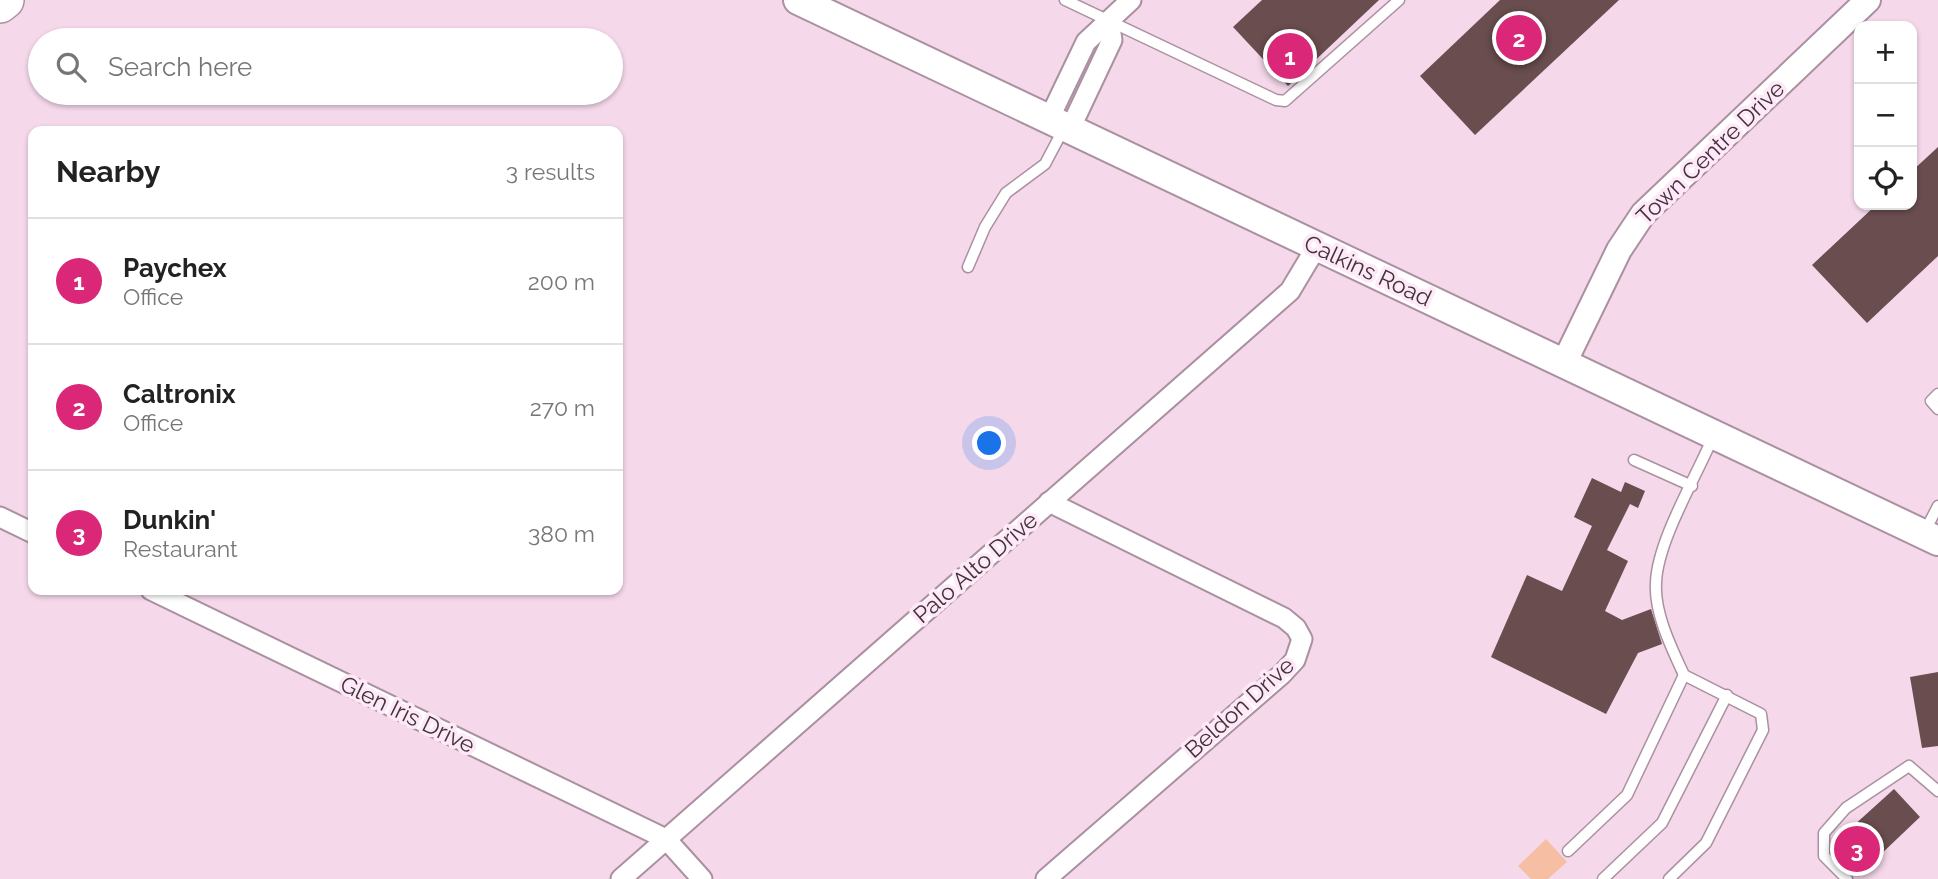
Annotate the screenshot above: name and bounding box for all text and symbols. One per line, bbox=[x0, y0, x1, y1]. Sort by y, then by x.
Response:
pin: 2 bbox=[1496, 12, 1542, 64]
map controls bbox=[1854, 21, 1917, 210]
button: + bbox=[1854, 21, 1917, 84]
search box bbox=[28, 28, 623, 105]
pin: 1 bbox=[1267, 30, 1313, 82]
icon: search bbox=[52, 48, 90, 86]
text: Search here bbox=[108, 52, 252, 82]
street label: Town Centre Drive bbox=[1631, 75, 1789, 229]
button: − bbox=[1854, 84, 1917, 147]
button: locate bbox=[1854, 147, 1917, 210]
text: Nearby bbox=[56, 154, 160, 189]
text: 3 results bbox=[506, 158, 595, 185]
street label: Calkins Road bbox=[1300, 229, 1436, 311]
text: Paychex bbox=[123, 253, 226, 283]
text: 1 bbox=[73, 268, 85, 295]
text: 200 m bbox=[528, 268, 595, 295]
text: Office bbox=[123, 283, 183, 310]
text: Caltronix bbox=[123, 379, 236, 409]
text: 2 bbox=[73, 394, 85, 421]
text: 270 m bbox=[530, 394, 595, 421]
text: Office bbox=[123, 409, 183, 436]
your location bbox=[972, 426, 1006, 460]
text: Dunkin' bbox=[123, 505, 216, 535]
street label: Palo Alto Drive bbox=[907, 506, 1043, 628]
text: 3 bbox=[73, 520, 85, 547]
text: 380 m bbox=[528, 520, 595, 547]
text: Restaurant bbox=[123, 535, 238, 562]
street label: Beldon Drive bbox=[1179, 651, 1299, 763]
street label: Glen Iris Drive bbox=[336, 670, 480, 758]
pin: 3 bbox=[1834, 823, 1880, 875]

